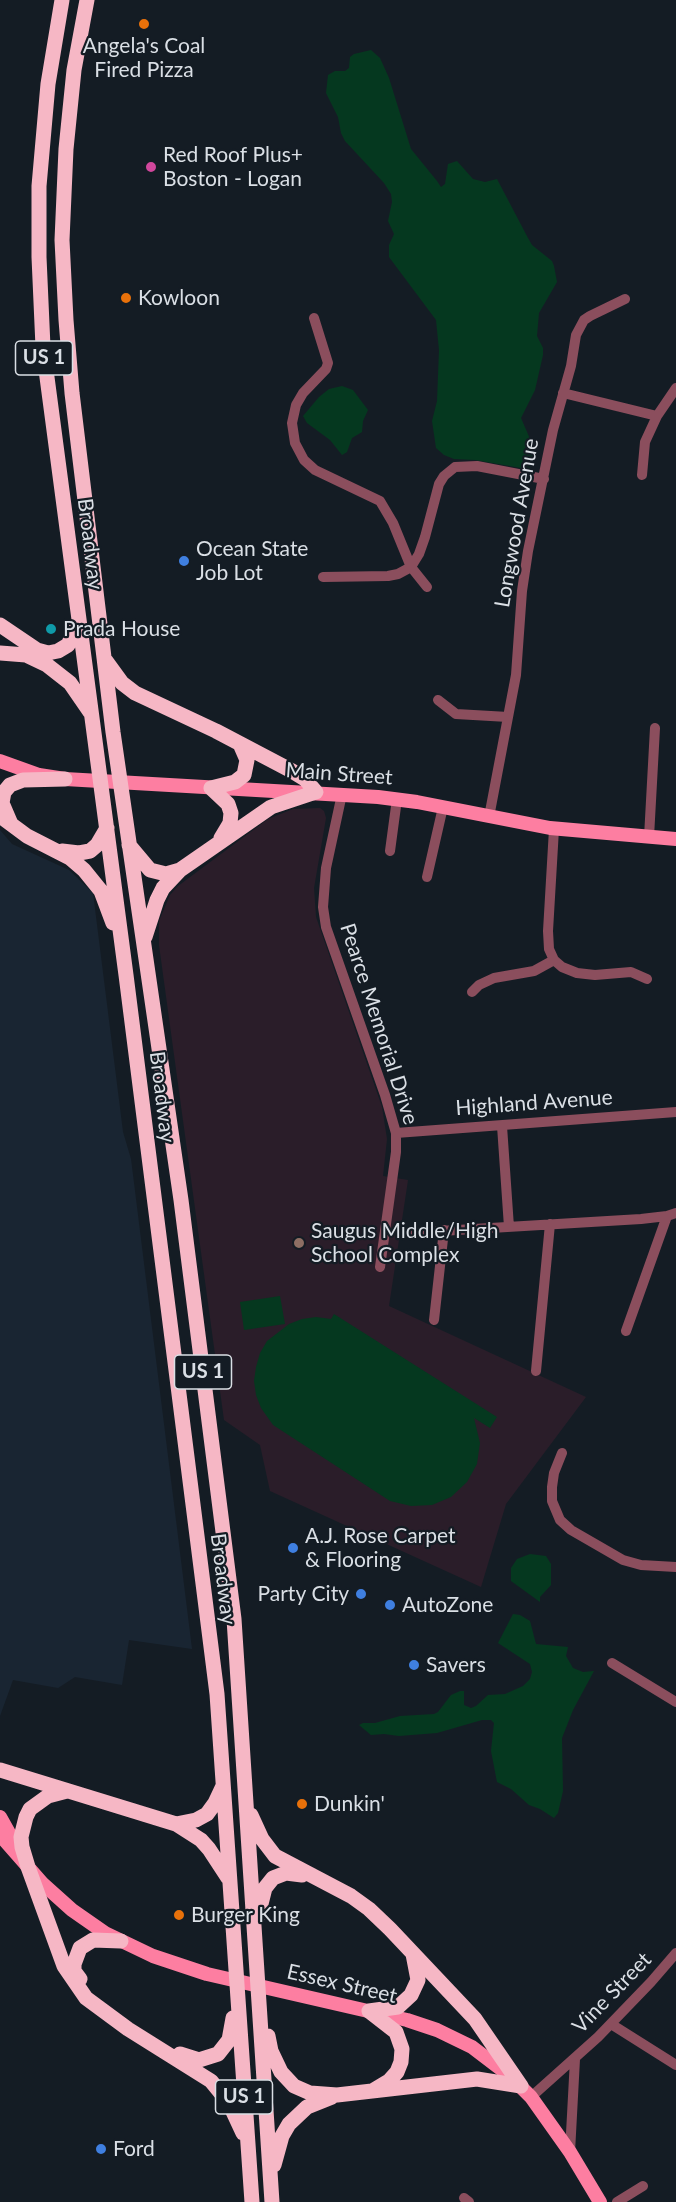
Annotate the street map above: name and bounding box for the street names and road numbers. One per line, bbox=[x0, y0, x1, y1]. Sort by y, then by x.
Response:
road number: US 1 bbox=[15, 341, 72, 375]
street label: Longwood Avenue bbox=[490, 436, 544, 610]
street label: Broadway bbox=[72, 497, 108, 591]
street label: Main Street bbox=[285, 758, 393, 790]
street label: Pearce Memorial Drive bbox=[335, 920, 423, 1128]
street label: Broadway bbox=[144, 1050, 180, 1144]
street label: Highland Avenue bbox=[455, 1085, 613, 1121]
road number: US 1 bbox=[174, 1355, 232, 1389]
street label: Broadway bbox=[205, 1532, 241, 1626]
street label: Vine Street bbox=[567, 1947, 657, 2039]
street label: Essex Street bbox=[284, 1959, 400, 2009]
road number: US 1 bbox=[216, 2080, 272, 2114]

